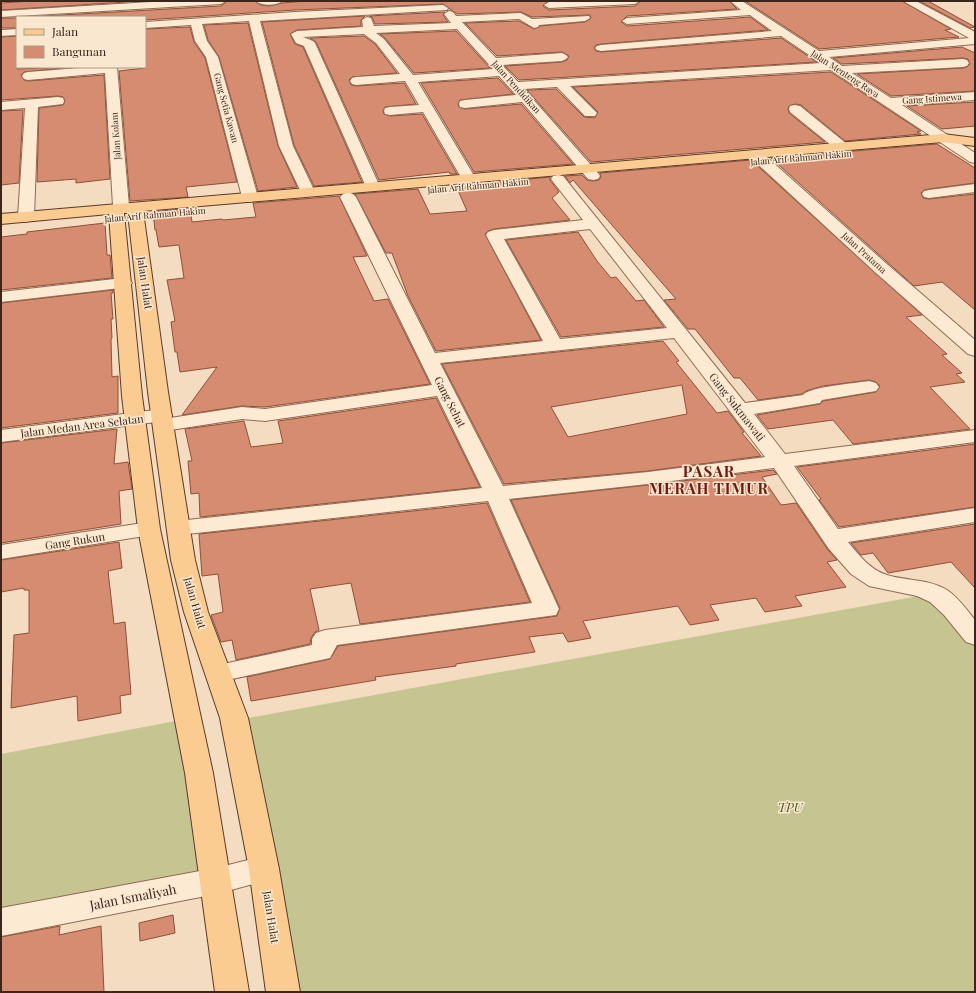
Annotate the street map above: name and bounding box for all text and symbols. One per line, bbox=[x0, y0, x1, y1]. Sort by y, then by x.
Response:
legend bbox=[16, 16, 146, 68]
text: Jalan bbox=[51, 23, 78, 39]
text: Bangunan bbox=[52, 43, 106, 59]
street label: Jalan Menteng Raya bbox=[808, 46, 882, 100]
street label: Jalan Pendidikan bbox=[489, 57, 544, 116]
street label: Gang Setia Kawan bbox=[212, 71, 242, 145]
street label: Gang Istimewa bbox=[902, 90, 963, 106]
street label: Jalan Kolam bbox=[107, 112, 123, 161]
street label: Jalan Arif Rahman Hakim bbox=[749, 147, 852, 167]
street label: Jalan Arif Rahman Hakim bbox=[426, 175, 529, 195]
street label: Jalan Arif Rahman Hakim bbox=[103, 204, 206, 224]
street label: Jalan Pratama bbox=[839, 228, 890, 276]
street label: Jalan Halat bbox=[134, 255, 157, 310]
street label: Gang Sukmawati bbox=[706, 369, 769, 444]
street label: Gang Sehat bbox=[431, 374, 470, 430]
street label: Jalan Medan Area Selatan bbox=[19, 410, 145, 441]
district label: PASAR MERAH TIMUR bbox=[649, 461, 769, 498]
street label: Gang Rukun bbox=[44, 528, 106, 553]
street label: Jalan Halat bbox=[181, 574, 210, 631]
park label: TPU bbox=[777, 798, 804, 815]
street label: Jalan Ismaliyah bbox=[87, 880, 178, 913]
street label: Jalan Halat bbox=[260, 889, 283, 944]

